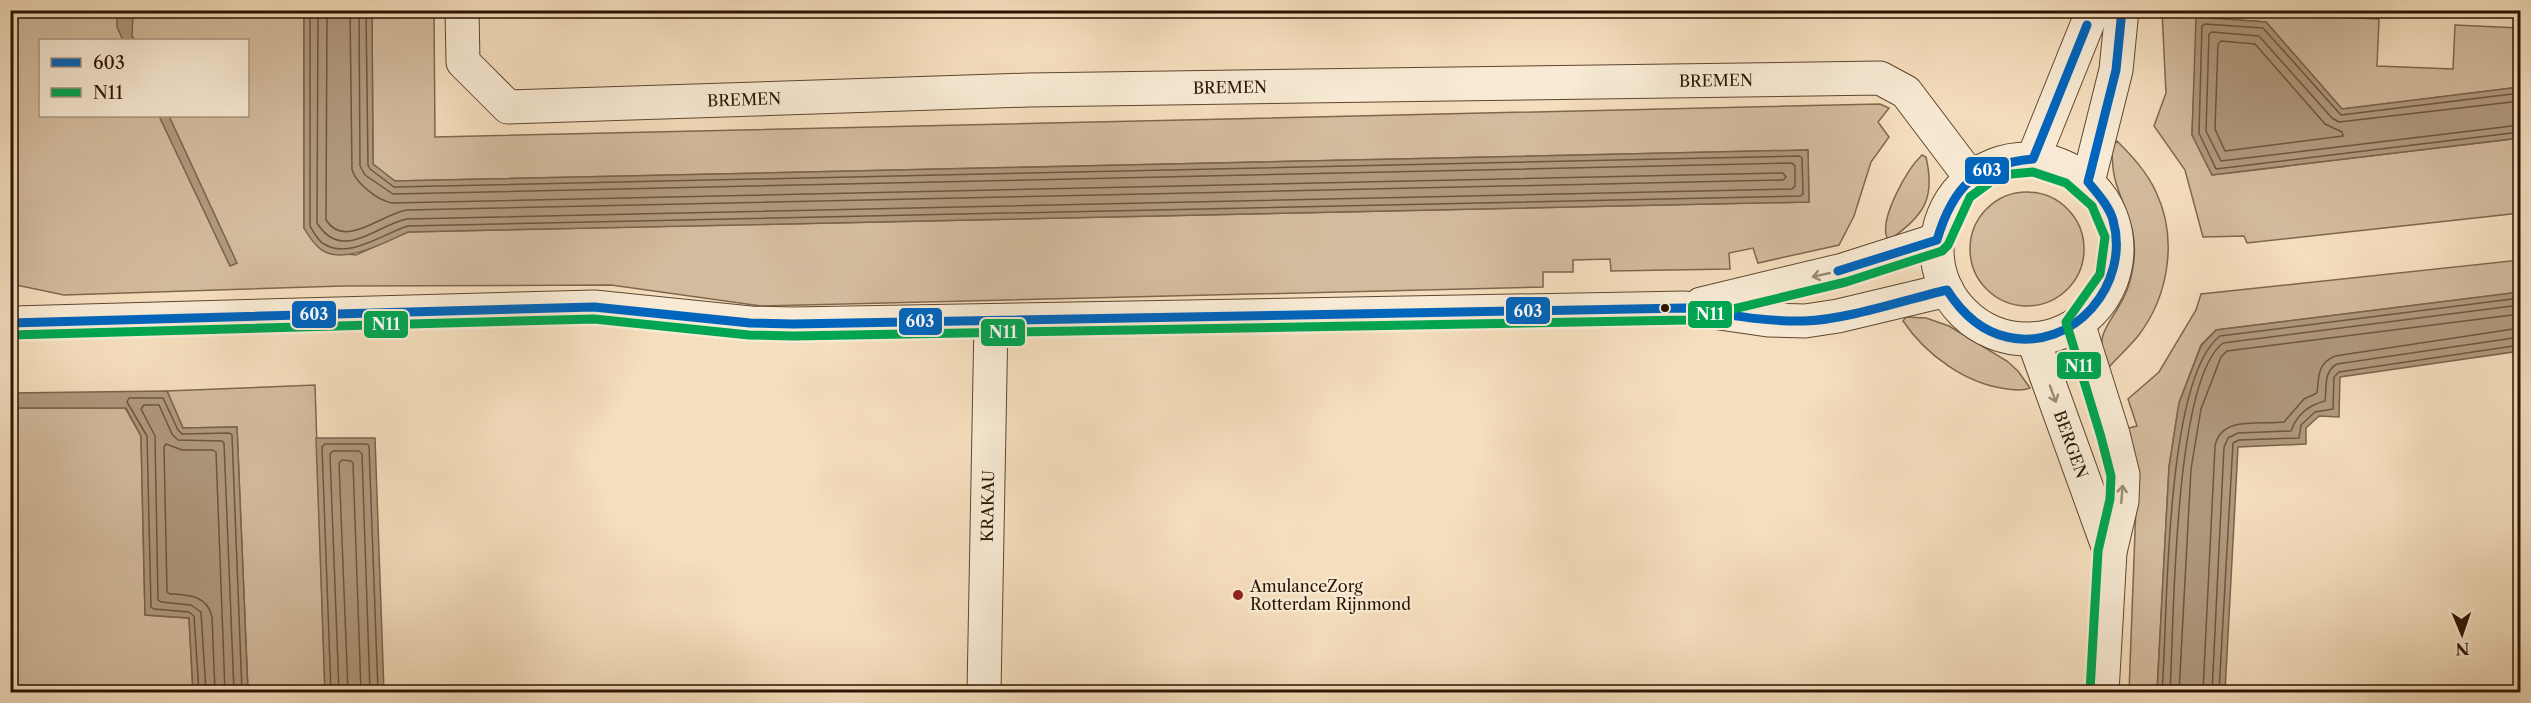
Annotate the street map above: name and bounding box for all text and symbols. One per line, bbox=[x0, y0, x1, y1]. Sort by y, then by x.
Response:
legend bbox=[39, 39, 249, 117]
text: 603 bbox=[93, 52, 125, 74]
street label: BREMEN bbox=[1679, 70, 1753, 91]
street label: BREMEN bbox=[1193, 77, 1267, 98]
text: N11 bbox=[93, 82, 123, 104]
street label: BREMEN bbox=[707, 88, 782, 110]
line badge: 603 bbox=[1964, 156, 2010, 185]
text: 603 bbox=[1973, 160, 2001, 180]
one-way arrow bbox=[1812, 270, 1831, 282]
line badge: 603 bbox=[1505, 296, 1551, 325]
line badge: 603 bbox=[291, 300, 337, 329]
line badge: N11 bbox=[1687, 300, 1733, 329]
text: 603 bbox=[1514, 301, 1542, 321]
unlabelled marker bbox=[1659, 302, 1671, 314]
text: 603 bbox=[300, 304, 328, 324]
text: N11 bbox=[1696, 304, 1725, 324]
line badge: 603 bbox=[898, 307, 943, 336]
line badge: N11 bbox=[363, 310, 409, 339]
text: 603 bbox=[906, 311, 934, 331]
text: N11 bbox=[372, 314, 401, 334]
line badge: N11 bbox=[980, 318, 1026, 347]
text: N11 bbox=[989, 322, 1018, 342]
line badge: N11 bbox=[2056, 351, 2102, 380]
text: N11 bbox=[2065, 356, 2094, 376]
one-way arrow bbox=[2048, 384, 2059, 403]
street label: BERGEN bbox=[2050, 408, 2093, 481]
street label: KRAKAU bbox=[977, 470, 998, 542]
one-way arrow bbox=[2117, 485, 2128, 505]
place label: AmulanceZorg Rotterdam Rijnmond bbox=[1249, 576, 1411, 614]
marker: AmulanceZorg Rotterdam Rijnmond bbox=[1231, 588, 1245, 602]
north arrow bbox=[2432, 604, 2492, 664]
text: N bbox=[2455, 639, 2470, 659]

